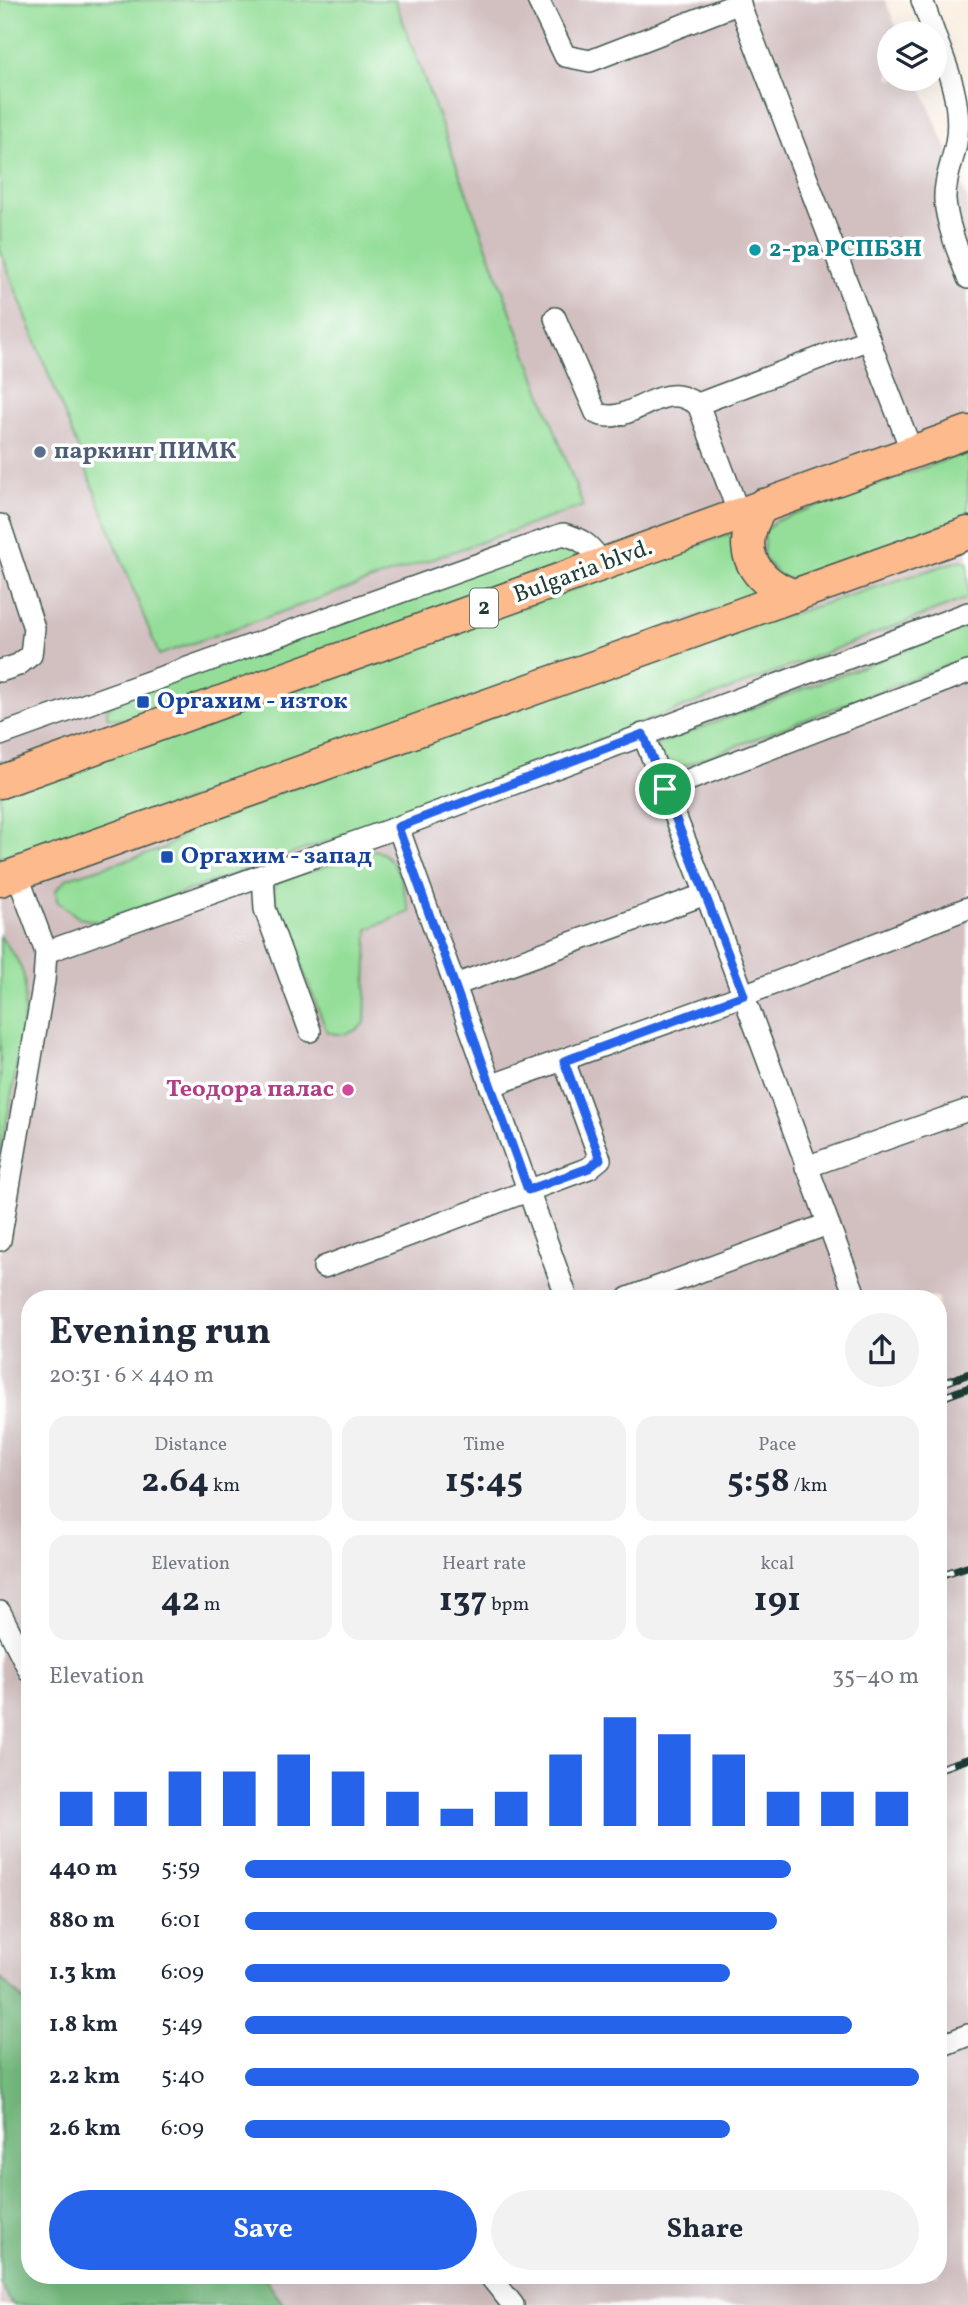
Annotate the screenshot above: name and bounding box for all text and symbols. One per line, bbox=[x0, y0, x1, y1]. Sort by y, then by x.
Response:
map controls bbox=[877, 21, 947, 91]
button: layers bbox=[877, 21, 947, 91]
place label: 2-ра РСПБЗН bbox=[769, 233, 922, 267]
marker: 2-ра РСПБЗН bbox=[747, 242, 763, 258]
place label: паркинг ПИМК bbox=[54, 435, 237, 469]
marker: паркинг ПИМК bbox=[32, 444, 48, 460]
street label: Bulgaria blvd. bbox=[509, 531, 657, 613]
road number: 2 bbox=[470, 588, 498, 628]
place label: Оргахим - изток bbox=[157, 685, 348, 719]
marker: Оргахим - изток bbox=[135, 694, 151, 710]
pin bbox=[635, 759, 695, 819]
icon: arrive bbox=[646, 770, 684, 808]
place label: Оргахим - запад bbox=[181, 840, 372, 874]
marker: Оргахим - запад bbox=[159, 849, 175, 865]
place label: Теодора палас bbox=[166, 1073, 334, 1107]
marker: Теодора палас bbox=[340, 1082, 356, 1098]
text: Evening run bbox=[49, 1307, 271, 1360]
button: share bbox=[845, 1313, 919, 1387]
text: 20:31 · 6 × 440 m bbox=[49, 1360, 214, 1392]
text: Distance bbox=[154, 1432, 227, 1458]
text: Time bbox=[463, 1432, 505, 1458]
text: Pace bbox=[758, 1432, 796, 1458]
text: 2.64 bbox=[141, 1458, 209, 1506]
text: 15:45 bbox=[445, 1458, 523, 1506]
text: 5:58 bbox=[727, 1458, 790, 1506]
text: km bbox=[209, 1473, 240, 1499]
text: /km bbox=[790, 1473, 828, 1499]
text: Elevation bbox=[151, 1551, 230, 1577]
text: Heart rate bbox=[442, 1551, 526, 1577]
text: kcal bbox=[760, 1551, 794, 1577]
text: 42 bbox=[161, 1577, 200, 1625]
text: 137 bbox=[439, 1577, 487, 1625]
text: 191 bbox=[754, 1577, 801, 1625]
text: m bbox=[200, 1592, 221, 1618]
text: bpm bbox=[487, 1592, 529, 1618]
text: Elevation bbox=[49, 1661, 145, 1693]
text: 35–40 m bbox=[832, 1661, 919, 1693]
text: 440 m bbox=[49, 1853, 117, 1885]
text: 5:59 bbox=[161, 1853, 200, 1885]
text: 880 m bbox=[49, 1905, 115, 1937]
text: 6:01 bbox=[161, 1905, 201, 1937]
text: 1.3 km bbox=[49, 1957, 117, 1989]
text: 6:09 bbox=[161, 1957, 204, 1989]
text: 1.8 km bbox=[49, 2009, 118, 2041]
text: 5:49 bbox=[161, 2009, 202, 2041]
text: 2.2 km bbox=[49, 2061, 120, 2093]
text: 5:40 bbox=[161, 2061, 205, 2093]
text: 2.6 km bbox=[49, 2113, 121, 2145]
text: 6:09 bbox=[161, 2113, 204, 2145]
button: Save bbox=[49, 2190, 477, 2270]
button: Share bbox=[491, 2190, 919, 2270]

